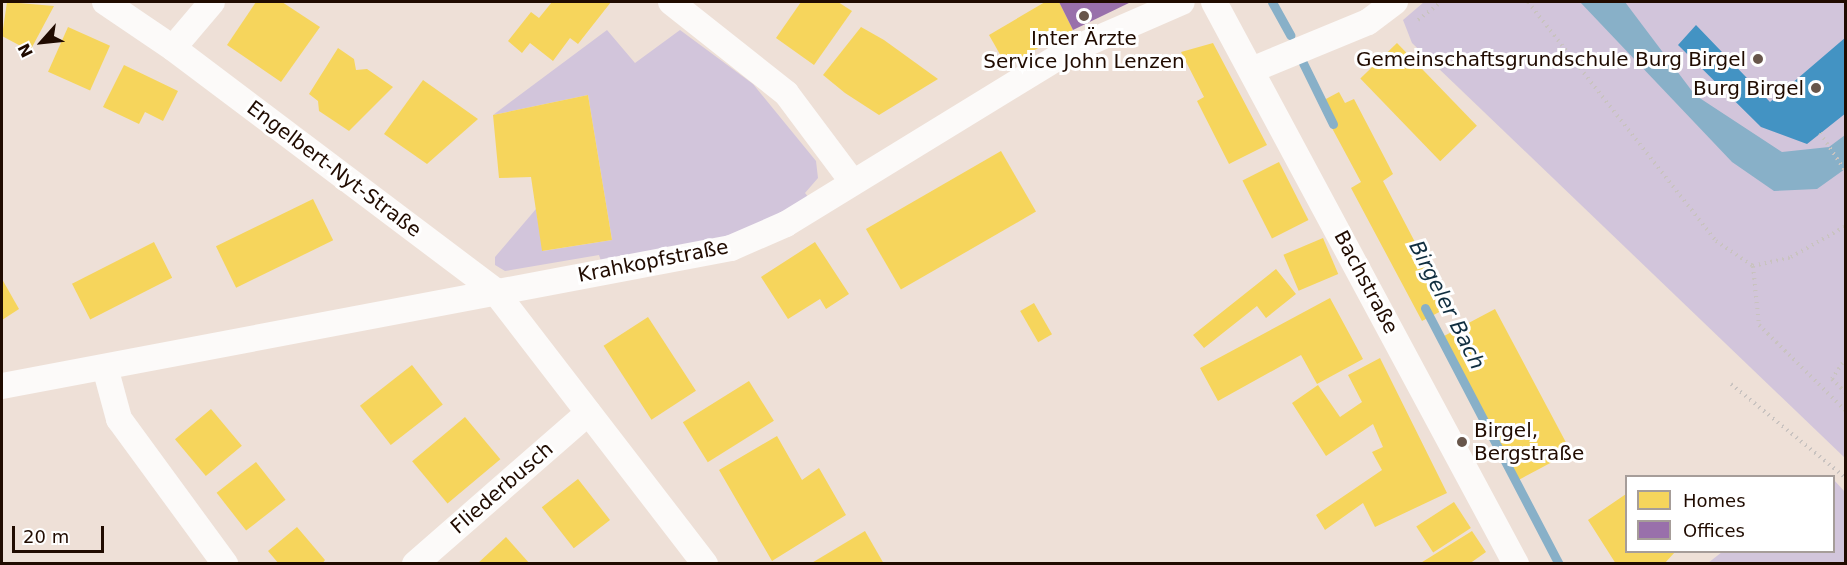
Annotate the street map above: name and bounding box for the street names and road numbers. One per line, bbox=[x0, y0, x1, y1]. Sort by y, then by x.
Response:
street label: Engelbert-Nyt-Straße bbox=[242, 96, 426, 242]
street label: Bachstraße bbox=[1329, 226, 1403, 338]
street label: Krahkopfstraße bbox=[576, 235, 730, 287]
street label: Fliederbusch bbox=[446, 437, 558, 539]

